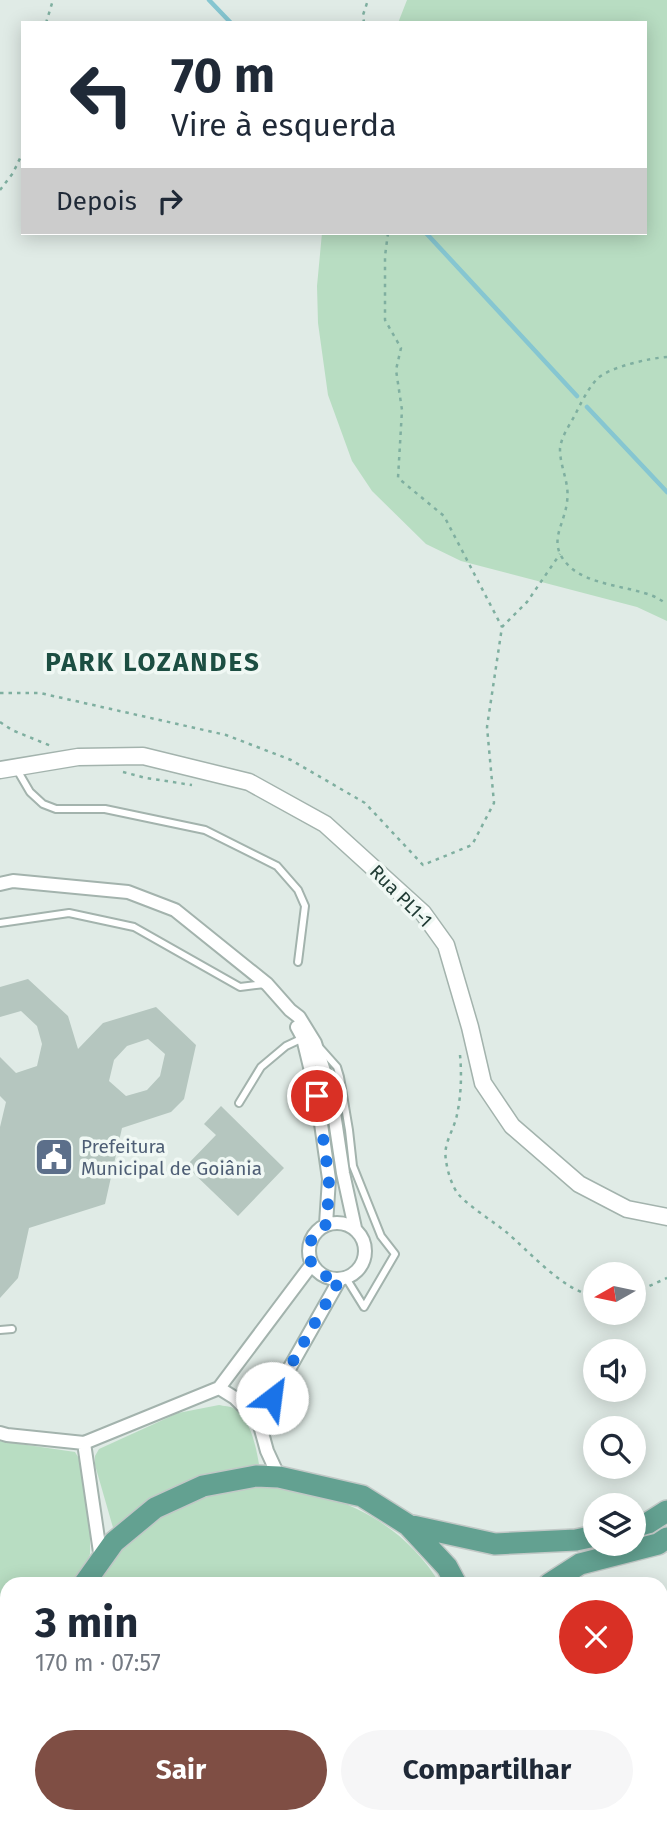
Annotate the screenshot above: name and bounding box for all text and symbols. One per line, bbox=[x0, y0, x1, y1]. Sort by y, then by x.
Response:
text: 70 m bbox=[171, 46, 275, 105]
icon: left bbox=[56, 49, 147, 140]
text: Vire à esquerda bbox=[171, 106, 397, 144]
icon: right bbox=[151, 182, 189, 220]
text: Depois bbox=[56, 186, 137, 217]
district label: PARK LOZANDES bbox=[45, 647, 261, 678]
street label: Rua PL1-1 bbox=[365, 860, 437, 932]
pin bbox=[287, 1066, 347, 1126]
icon: arrive bbox=[298, 1077, 336, 1115]
place label: Prefeitura Municipal de Goiânia bbox=[81, 1135, 262, 1180]
public building icon: Prefeitura Municipal de Goiânia bbox=[33, 1136, 75, 1178]
north arrow bbox=[583, 1262, 646, 1325]
map controls bbox=[583, 1262, 646, 1556]
button: sound bbox=[583, 1339, 646, 1402]
position arrow bbox=[235, 1361, 309, 1435]
button: search bbox=[583, 1416, 646, 1479]
button: layers bbox=[583, 1493, 646, 1556]
text: 3 min bbox=[35, 1598, 138, 1648]
button: close bbox=[559, 1600, 633, 1674]
text: 170 m · 07:57 bbox=[35, 1649, 161, 1677]
button: Sair bbox=[35, 1730, 327, 1810]
button: Compartilhar bbox=[341, 1730, 633, 1810]

